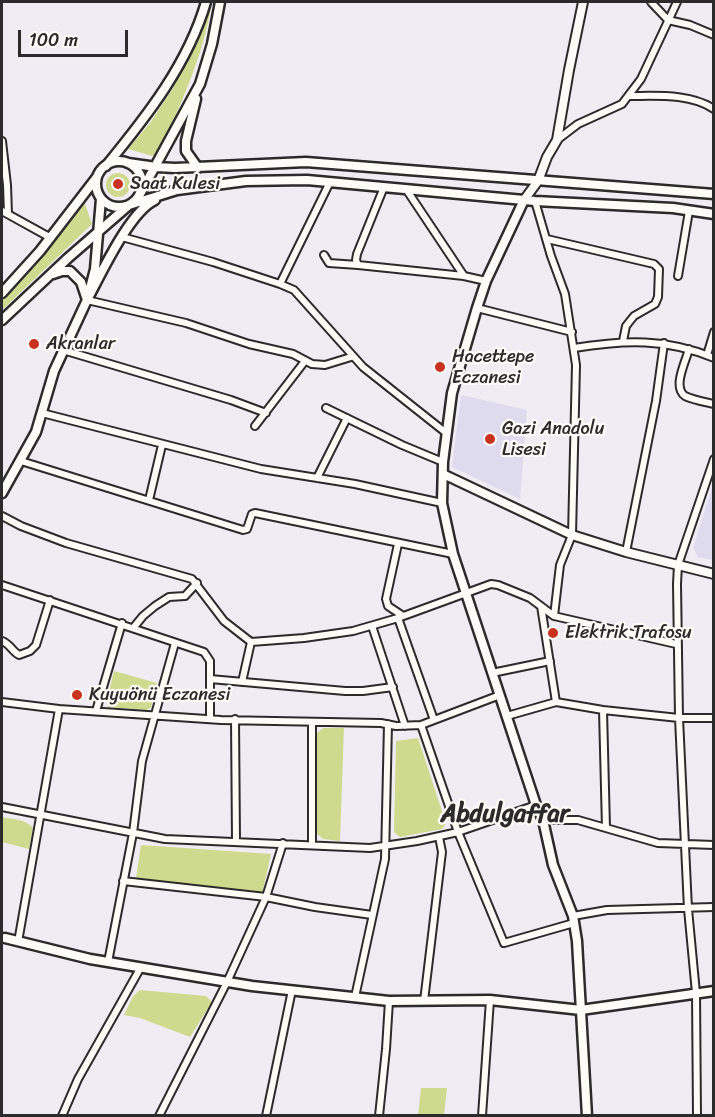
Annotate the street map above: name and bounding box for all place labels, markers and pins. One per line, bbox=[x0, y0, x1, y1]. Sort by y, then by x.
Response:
place label: Saat Kulesi bbox=[130, 173, 220, 195]
marker: Saat Kulesi bbox=[111, 177, 125, 191]
place label: Akranlar bbox=[46, 333, 115, 355]
marker: Akranlar bbox=[27, 337, 41, 351]
place label: Hacettepe Eczanesi bbox=[452, 346, 534, 388]
marker: Hacettepe Eczanesi bbox=[433, 360, 447, 374]
place label: Gazi Anadolu Lisesi bbox=[502, 418, 604, 460]
marker: Gazi Anadolu Lisesi bbox=[483, 432, 497, 446]
place label: Elektrik Trafosu bbox=[565, 622, 692, 644]
marker: Elektrik Trafosu bbox=[546, 626, 560, 640]
place label: Kuyuönü Eczanesi bbox=[89, 684, 231, 706]
marker: Kuyuönü Eczanesi bbox=[70, 688, 84, 702]

